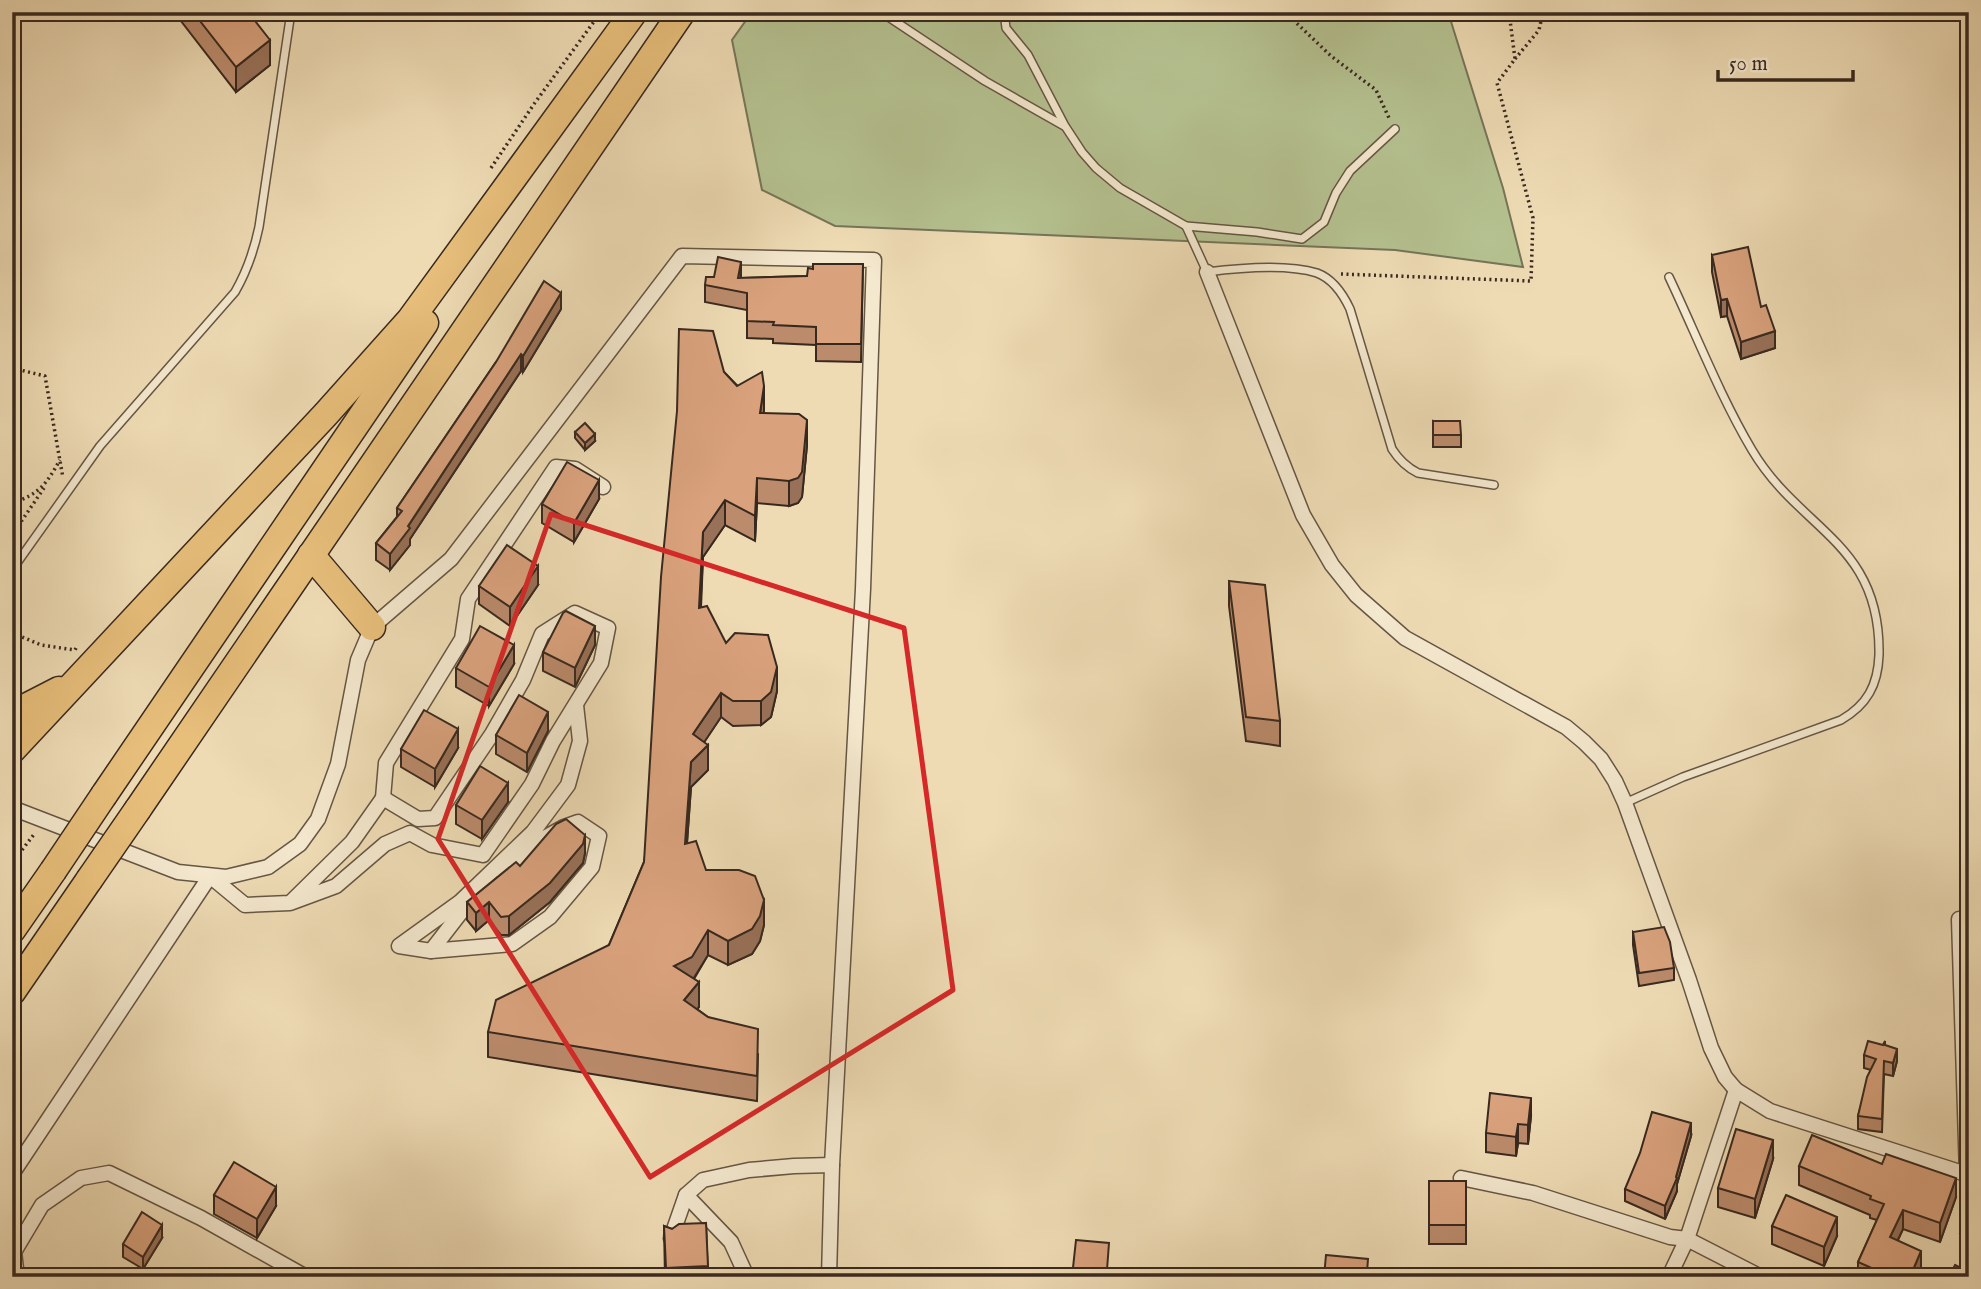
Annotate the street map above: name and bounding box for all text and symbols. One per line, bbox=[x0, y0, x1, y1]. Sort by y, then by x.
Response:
scale bar bbox=[1718, 38, 1853, 82]
text: 50 m bbox=[1729, 51, 1768, 78]

